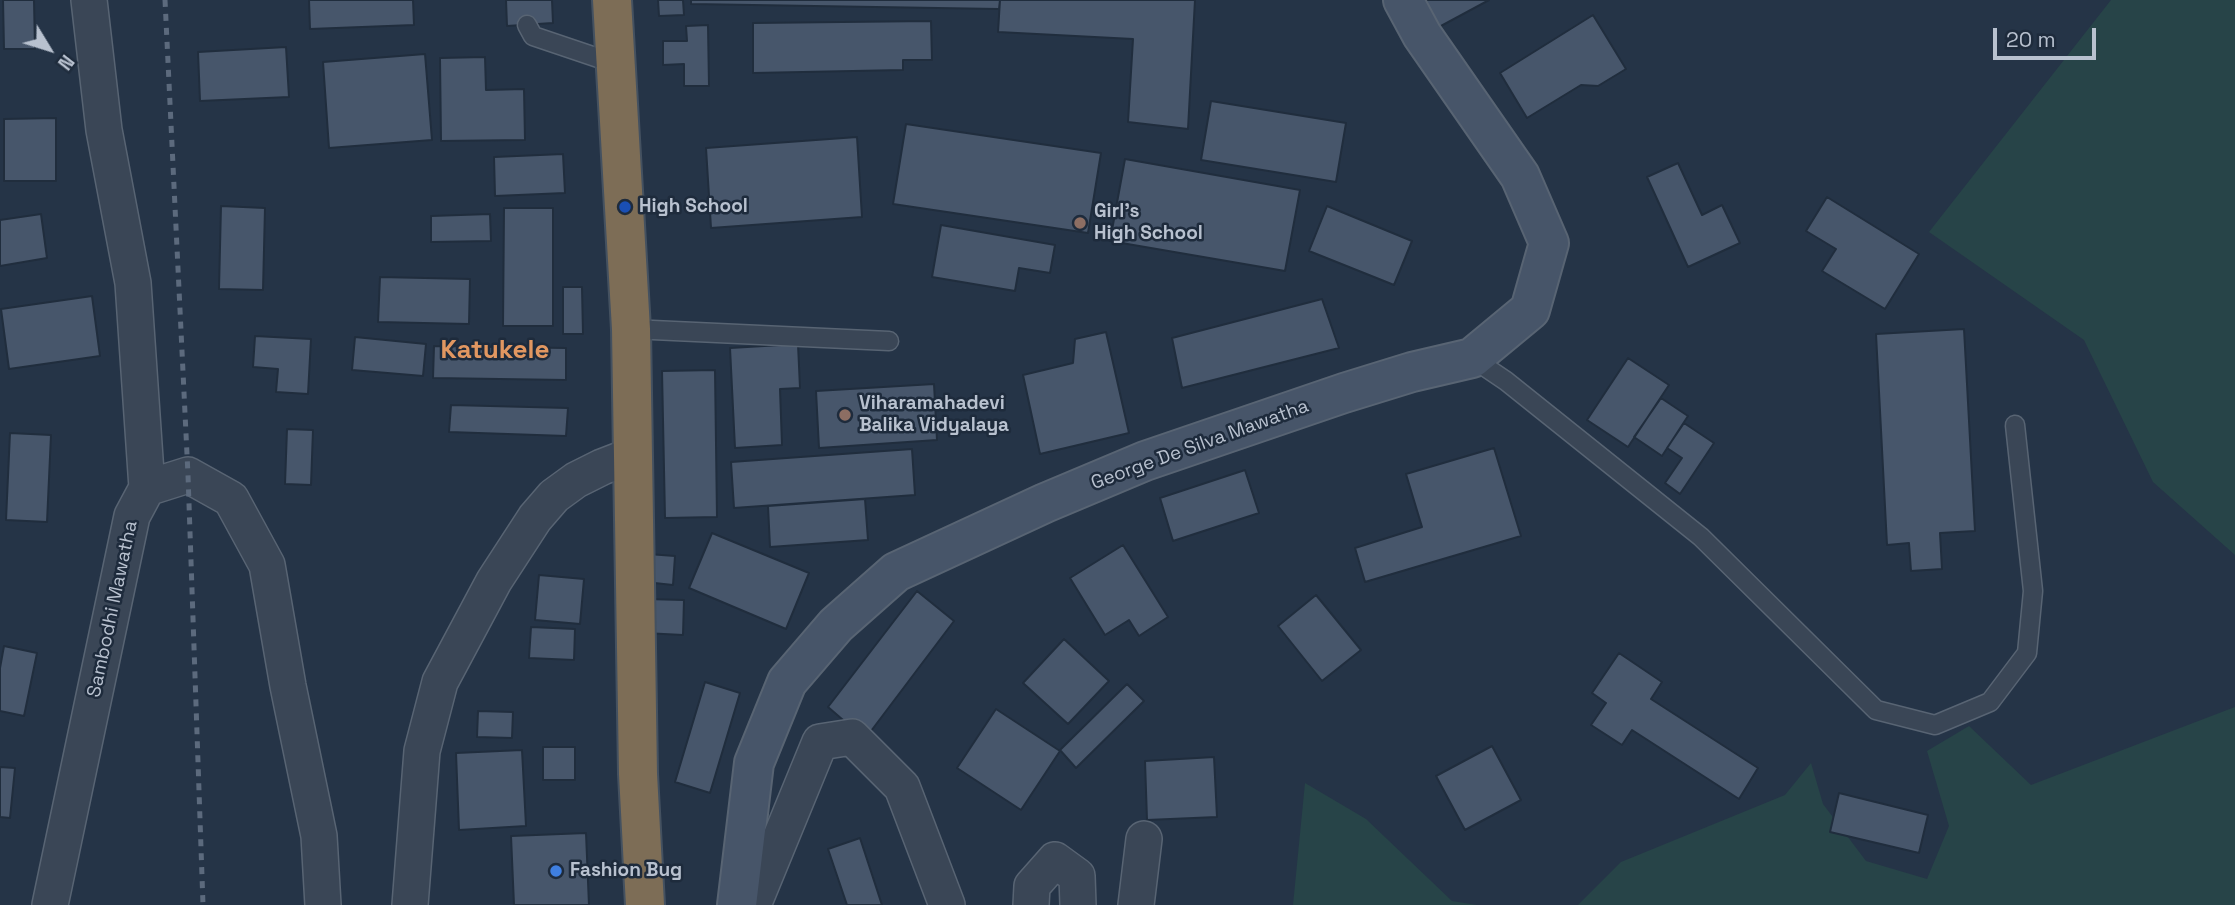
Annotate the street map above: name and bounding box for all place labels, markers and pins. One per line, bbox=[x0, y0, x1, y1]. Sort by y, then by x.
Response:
place label: High School bbox=[639, 196, 748, 218]
marker: High School bbox=[617, 199, 633, 215]
place label: Girl's High School bbox=[1094, 201, 1203, 245]
marker: Girl's High School bbox=[1072, 215, 1088, 231]
place label: Viharamahadevi Balika Vidyalaya bbox=[859, 393, 1009, 437]
marker: Viharamahadevi Balika Vidyalaya bbox=[837, 407, 853, 423]
place label: Fashion Bug bbox=[570, 860, 682, 882]
marker: Fashion Bug bbox=[548, 863, 564, 879]

